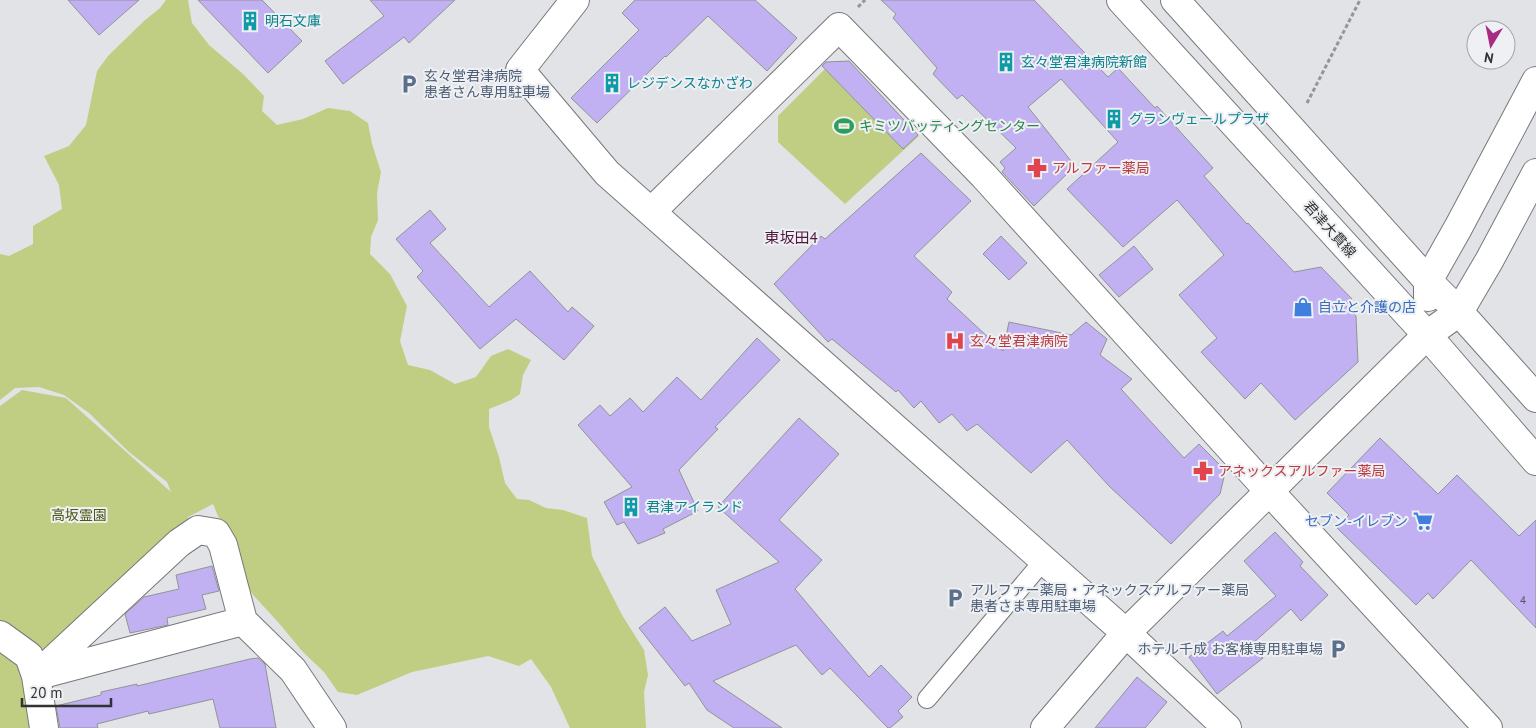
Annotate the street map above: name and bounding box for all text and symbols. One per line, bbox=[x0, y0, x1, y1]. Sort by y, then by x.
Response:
building icon: 明石文庫 bbox=[239, 10, 261, 32]
place label: 明石文庫 bbox=[265, 12, 321, 30]
north arrow bbox=[1466, 20, 1516, 70]
text: N bbox=[1483, 48, 1495, 67]
building icon: 玄々堂君津病院新館 bbox=[995, 51, 1017, 73]
place label: 玄々堂君津病院新館 bbox=[1021, 53, 1147, 71]
place label: 玄々堂君津病院 患者さん専用駐車場 bbox=[424, 67, 550, 101]
building icon: レジデンスなかざわ bbox=[601, 72, 623, 94]
parking icon: 玄々堂君津病院 患者さん専用駐車場 bbox=[398, 73, 420, 95]
place label: レジデンスなかざわ bbox=[627, 74, 753, 92]
building icon: グランヴェールプラザ bbox=[1103, 108, 1125, 130]
place label: グランヴェールプラザ bbox=[1129, 110, 1269, 128]
sports icon: キミツバッティングセンター bbox=[833, 115, 855, 137]
place label: キミツバッティングセンター bbox=[859, 117, 1040, 135]
pharmacy icon: アルファー薬局 bbox=[1026, 157, 1048, 179]
place label: アルファー薬局 bbox=[1052, 159, 1150, 177]
street label: 君津大貫線 bbox=[1300, 197, 1360, 261]
district label: 東坂田4 bbox=[764, 228, 818, 247]
shop icon: 自立と介護の店 bbox=[1292, 296, 1314, 318]
place label: 自立と介護の店 bbox=[1318, 298, 1416, 316]
hospital icon: 玄々堂君津病院 bbox=[944, 330, 966, 352]
place label: 玄々堂君津病院 bbox=[970, 332, 1068, 350]
pharmacy icon: アネックスアルファー薬局 bbox=[1192, 460, 1214, 482]
place label: アネックスアルファー薬局 bbox=[1218, 462, 1385, 480]
building icon: 君津アイランド bbox=[620, 496, 642, 518]
place label: 君津アイランド bbox=[646, 498, 743, 516]
park label: 高坂霊園 bbox=[51, 506, 107, 524]
supermarket icon: セブン-イレブン bbox=[1412, 510, 1434, 532]
place label: セブン-イレブン bbox=[1305, 512, 1408, 530]
place label: アルファー薬局・アネックスアルファー薬局 患者さま専用駐車場 bbox=[970, 581, 1249, 615]
parking icon: アルファー薬局・アネックスアルファー薬局 患者さま専用駐車場 bbox=[944, 587, 966, 609]
house number: 4 bbox=[1520, 593, 1526, 607]
parking icon: ホテル千成 お客様専用駐車場 bbox=[1327, 638, 1349, 660]
place label: ホテル千成 お客様専用駐車場 bbox=[1137, 640, 1323, 658]
scale bar bbox=[22, 676, 111, 708]
text: 20 m bbox=[30, 683, 63, 702]

